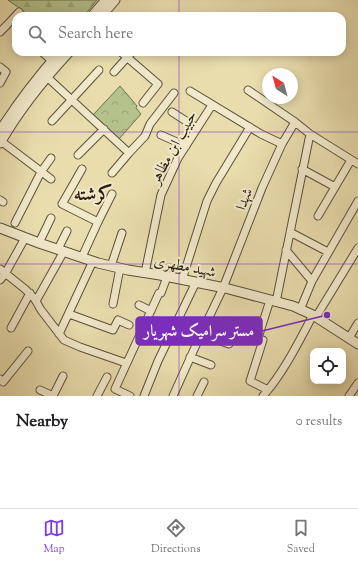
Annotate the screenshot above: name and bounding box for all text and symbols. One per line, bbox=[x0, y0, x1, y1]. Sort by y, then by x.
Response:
search box bbox=[12, 12, 346, 56]
icon: search bbox=[26, 23, 48, 45]
text: Search here bbox=[58, 24, 133, 45]
north arrow bbox=[262, 68, 298, 104]
street label: حبیب ابن مظاهر bbox=[145, 107, 203, 190]
district label: کرشته bbox=[74, 182, 112, 209]
street label: شهدا bbox=[232, 185, 259, 214]
street label: شهید مطهری bbox=[152, 251, 217, 284]
callout: مستر سرامیک شهریار bbox=[136, 317, 262, 345]
text: مستر سرامیک شهریار bbox=[142, 321, 254, 344]
map controls bbox=[310, 348, 346, 384]
button: locate bbox=[310, 348, 346, 384]
text: Nearby bbox=[16, 410, 68, 434]
text: 0 results bbox=[296, 413, 342, 431]
tab: Map bbox=[43, 517, 65, 557]
tab: Directions bbox=[151, 517, 201, 557]
tab: Saved bbox=[287, 517, 315, 557]

